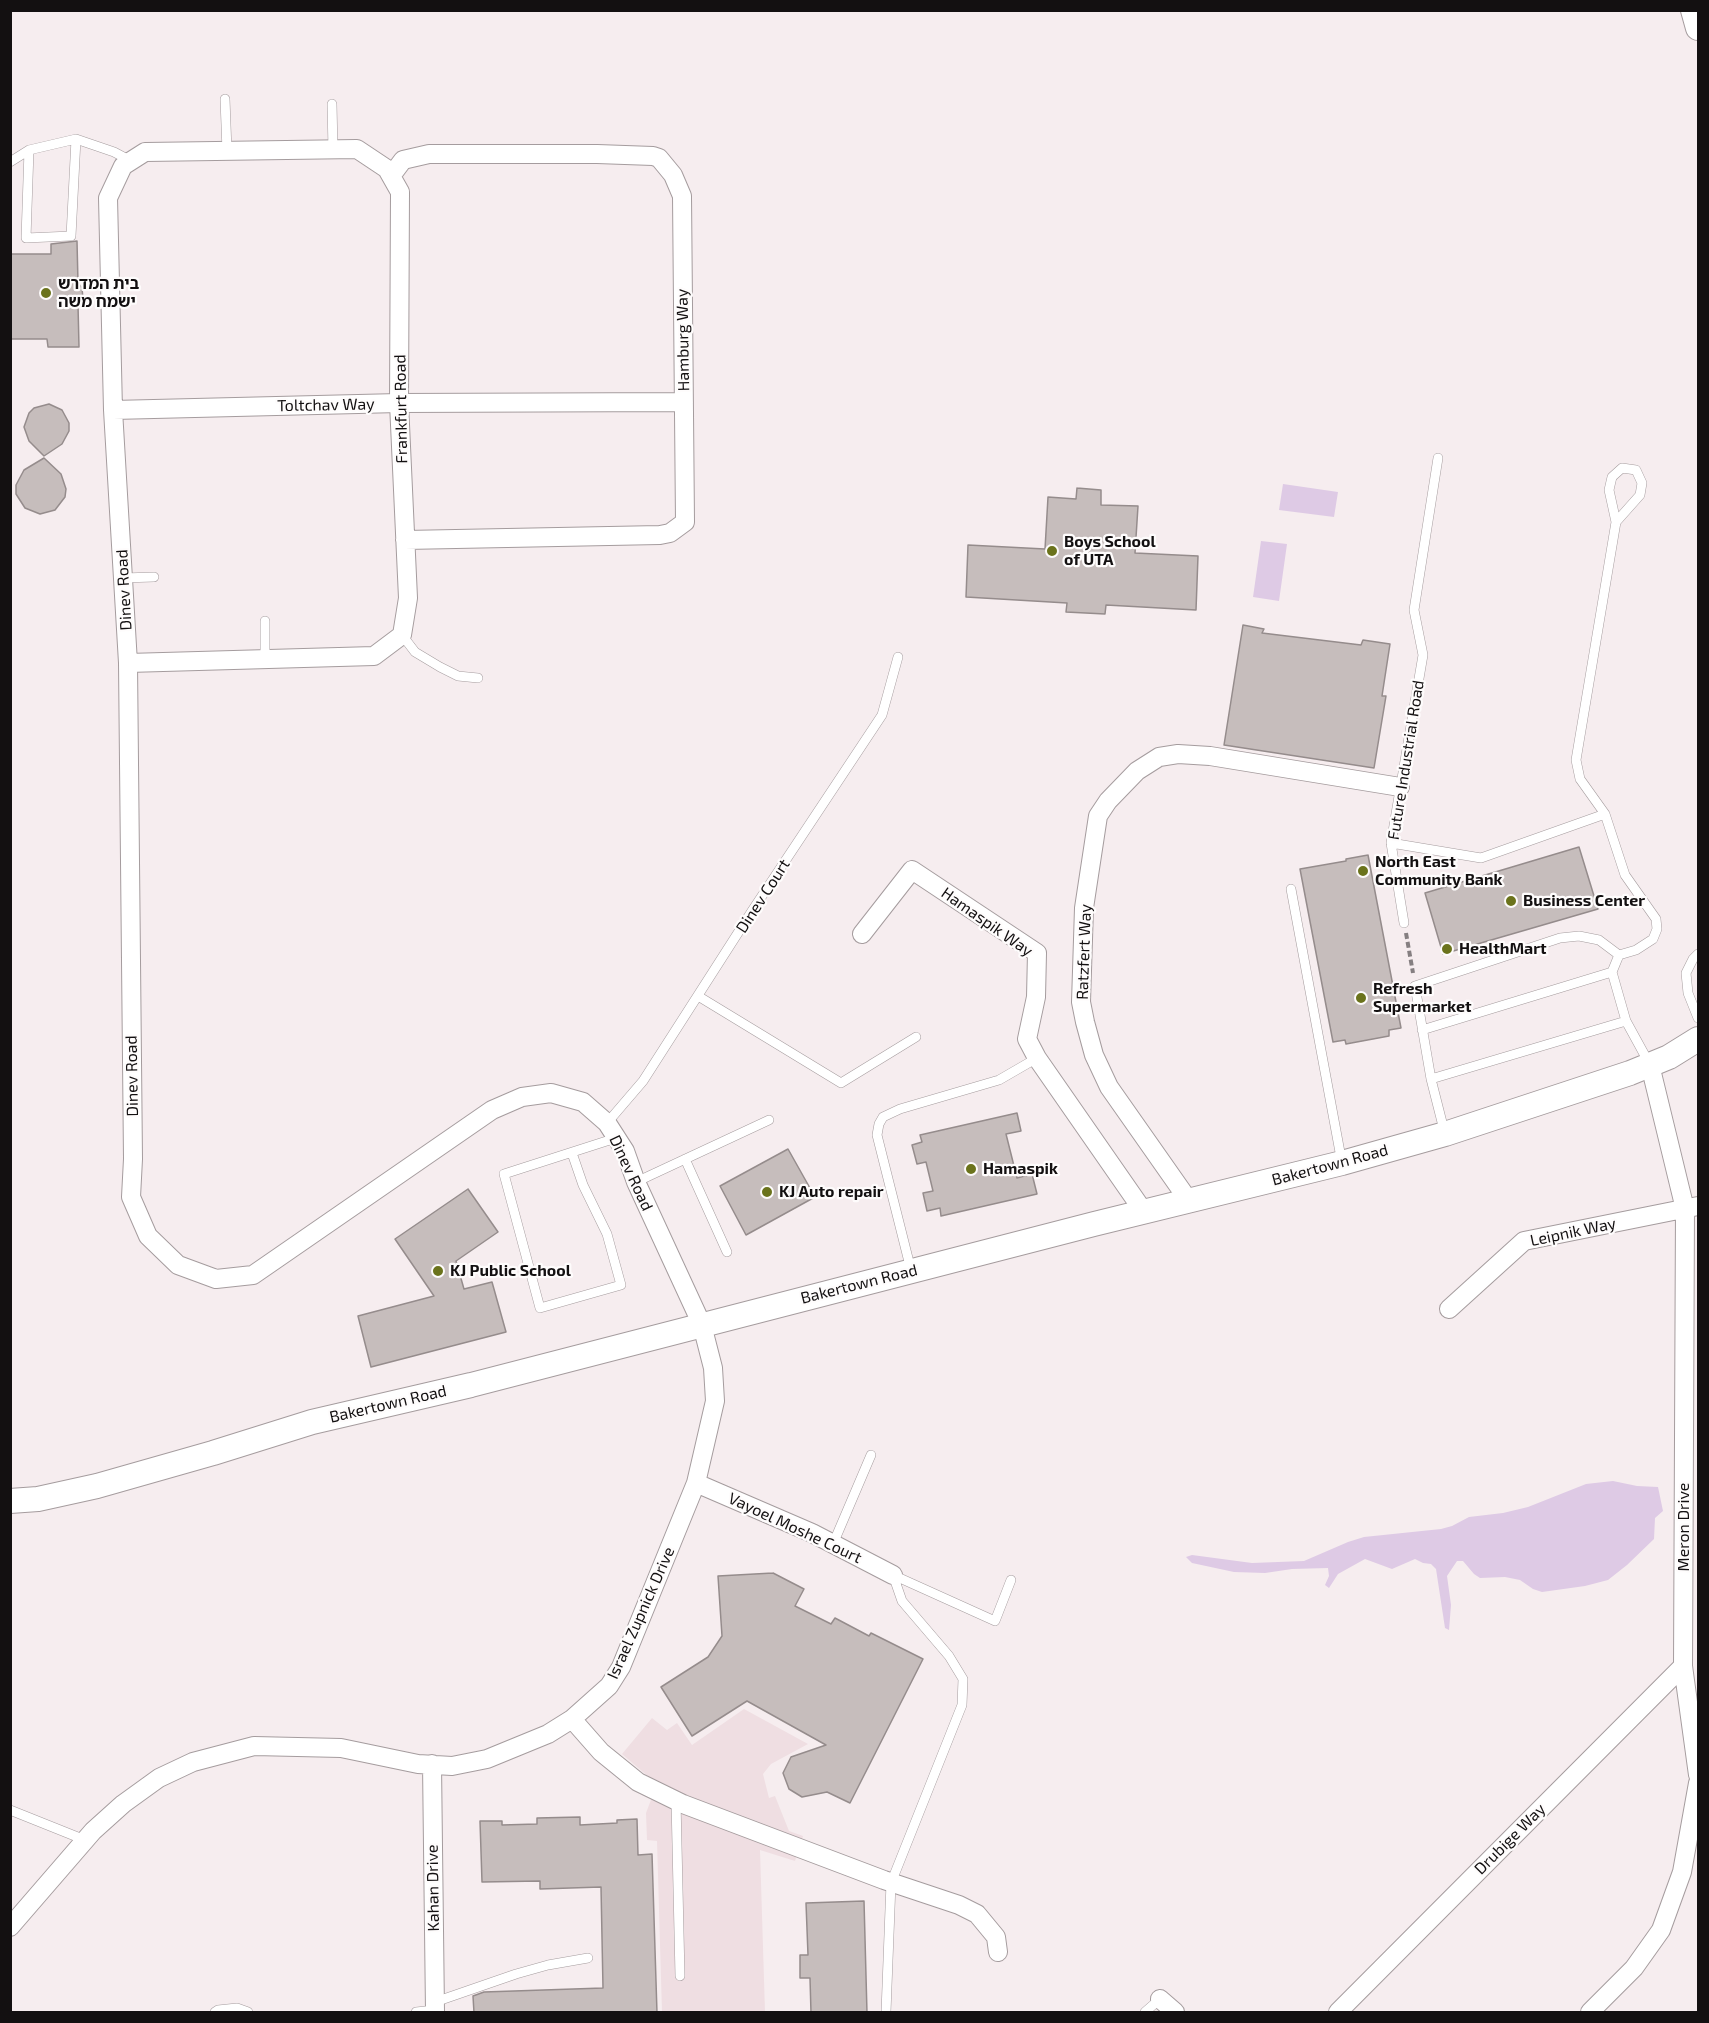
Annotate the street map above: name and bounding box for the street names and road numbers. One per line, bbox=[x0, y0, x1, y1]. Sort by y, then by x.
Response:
street label: Hamburg Way bbox=[673, 288, 693, 392]
street label: Frankfurt Road bbox=[390, 354, 412, 464]
street label: Toltchav Way bbox=[277, 395, 375, 415]
street label: Dinev Road bbox=[112, 549, 136, 631]
street label: Future Industrial Road bbox=[1384, 679, 1428, 841]
street label: Dinev Court bbox=[732, 855, 794, 937]
street label: Hamaspik Way bbox=[937, 883, 1037, 961]
street label: Ratzfert Way bbox=[1073, 904, 1095, 1000]
street label: Dinev Road bbox=[122, 1035, 142, 1117]
street label: Dinev Road bbox=[605, 1132, 657, 1214]
street label: Bakertown Road bbox=[1270, 1140, 1390, 1190]
street label: Leipnik Way bbox=[1528, 1214, 1618, 1250]
street label: Bakertown Road bbox=[799, 1260, 919, 1308]
street label: Bakertown Road bbox=[328, 1381, 448, 1427]
street label: Meron Drive bbox=[1674, 1483, 1694, 1571]
street label: Vayoel Moshe Court bbox=[725, 1489, 865, 1567]
street label: Israel Zupnick Drive bbox=[603, 1544, 679, 1682]
street label: Drubige Way bbox=[1471, 1800, 1549, 1878]
street label: Kahan Drive bbox=[423, 1844, 443, 1932]

